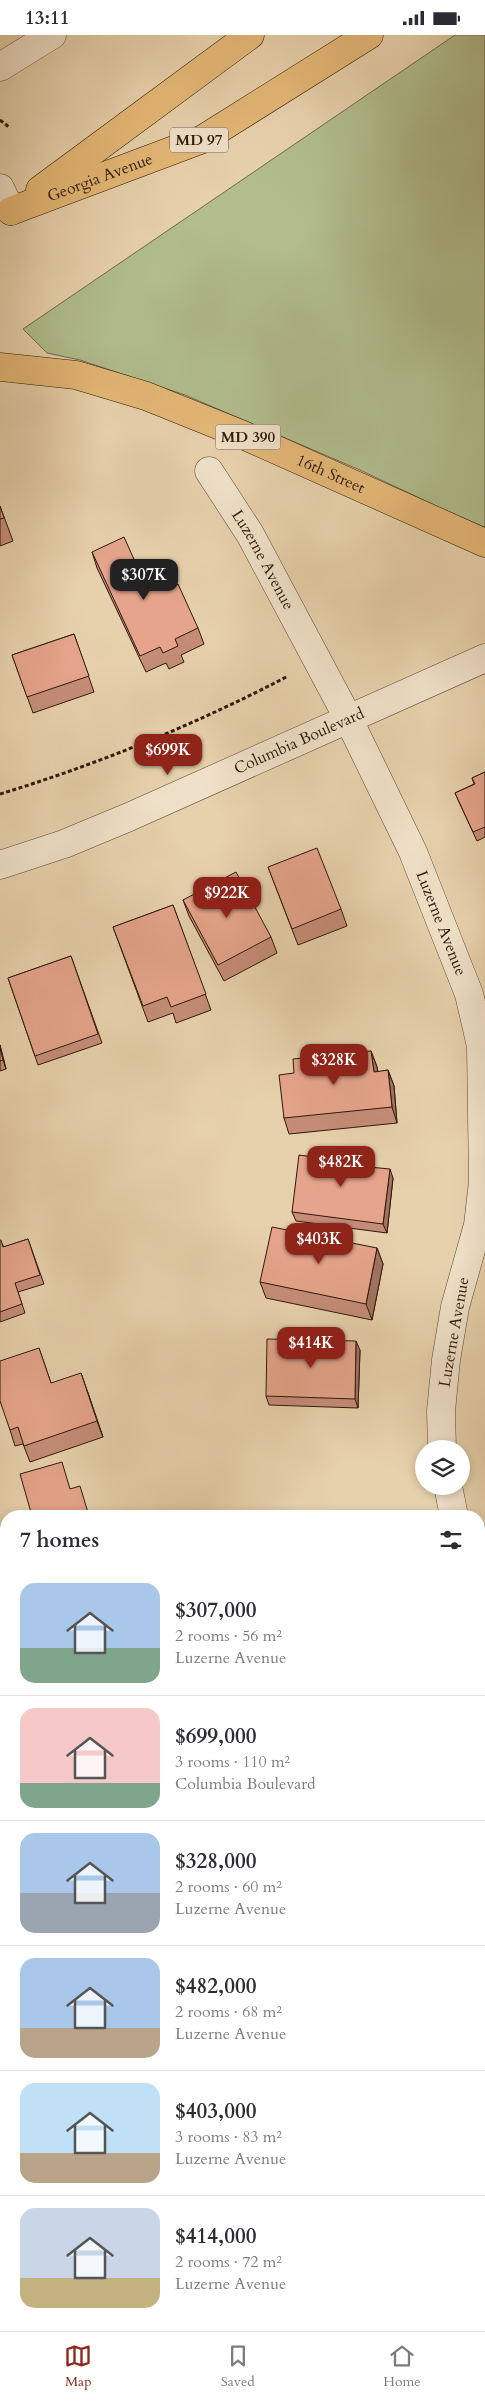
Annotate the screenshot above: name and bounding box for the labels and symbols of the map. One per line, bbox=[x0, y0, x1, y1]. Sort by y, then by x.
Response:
road number: MD 97 bbox=[170, 127, 228, 153]
street label: Georgia Avenue bbox=[44, 148, 156, 207]
road number: MD 390 bbox=[216, 425, 280, 449]
street label: 16th Street bbox=[293, 449, 368, 499]
street label: Luzerne Avenue bbox=[226, 506, 299, 614]
pin: $307K bbox=[109, 559, 179, 601]
street label: Columbia Boulevard bbox=[230, 702, 368, 780]
pin: $699K bbox=[133, 733, 203, 776]
street label: Luzerne Avenue bbox=[410, 867, 472, 979]
pin: $922K bbox=[192, 877, 262, 919]
pin: $328K bbox=[299, 1043, 369, 1086]
pin: $482K bbox=[306, 1145, 376, 1188]
pin: $403K bbox=[284, 1223, 354, 1265]
street label: Luzerne Avenue bbox=[434, 1275, 474, 1389]
pin: $414K bbox=[276, 1327, 346, 1369]

